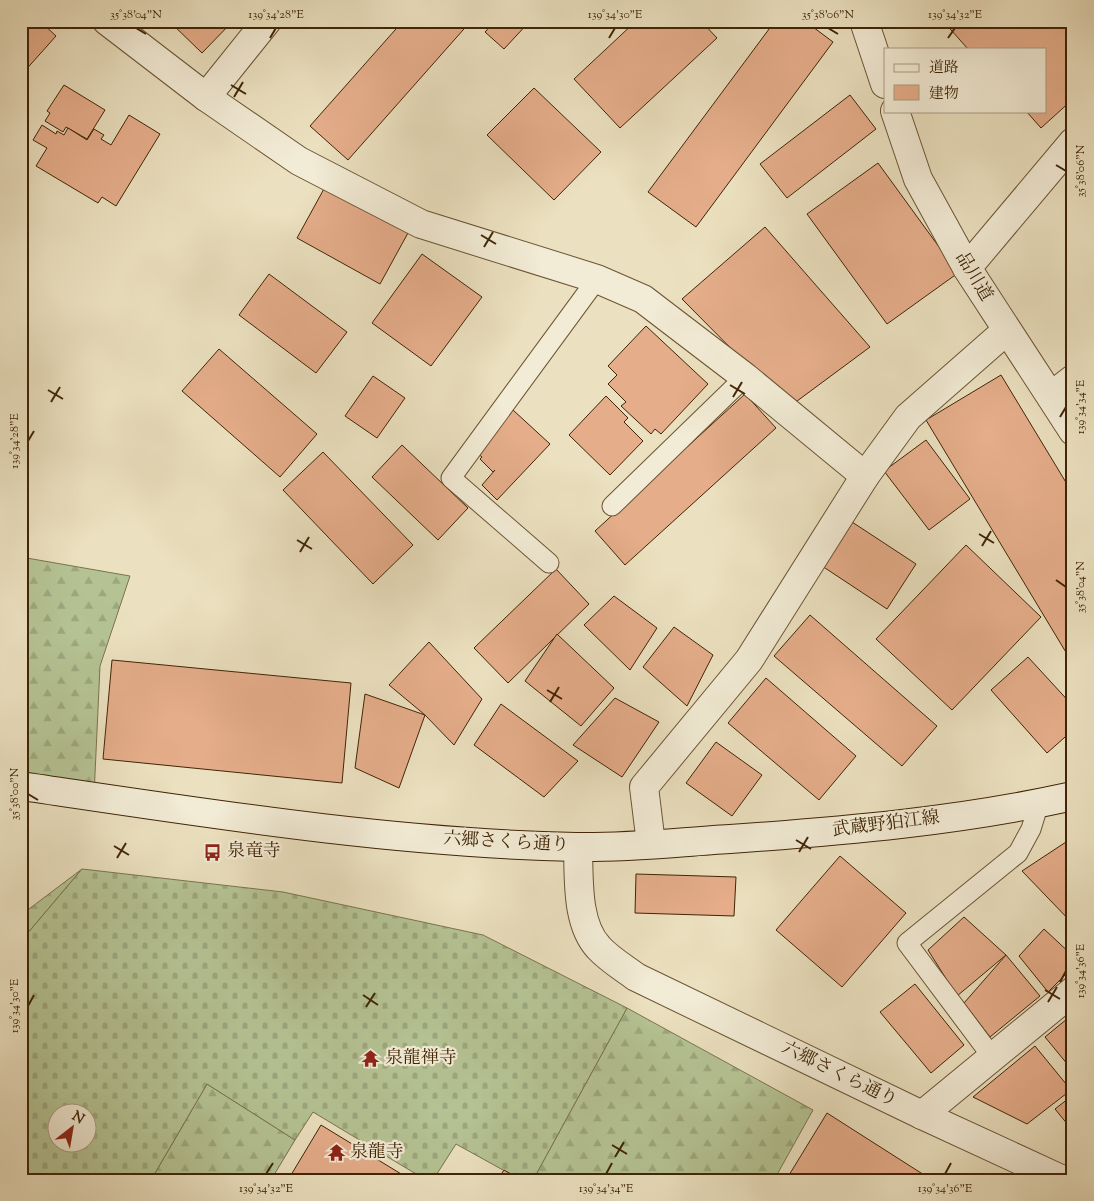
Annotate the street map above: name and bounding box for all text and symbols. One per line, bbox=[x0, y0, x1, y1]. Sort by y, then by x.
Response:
text: 35°38'04"N bbox=[110, 6, 162, 24]
text: 139°34'28"E bbox=[248, 6, 304, 24]
text: 139°34'30"E bbox=[588, 6, 643, 24]
text: 35°38'06"N bbox=[802, 6, 855, 24]
text: 139°34'32"E bbox=[928, 6, 983, 24]
legend bbox=[884, 48, 1046, 112]
text: 道路 bbox=[929, 58, 959, 79]
text: 建物 bbox=[929, 84, 959, 105]
text: 35°38'06"N bbox=[1072, 144, 1090, 197]
street label: 品川道 bbox=[948, 247, 998, 307]
text: 139°34'34"E bbox=[1072, 379, 1090, 434]
text: 139°34'28"E bbox=[6, 413, 24, 469]
text: 35°38'04"N bbox=[1072, 561, 1090, 613]
text: 35°38'00"N bbox=[6, 767, 24, 820]
street label: 武蔵野狛江線 bbox=[831, 806, 941, 844]
street label: 六郷さくら通り bbox=[442, 827, 570, 859]
place label: 泉竜寺 bbox=[227, 839, 281, 865]
bus stop icon: 泉竜寺 bbox=[203, 842, 223, 862]
text: 139°34'36"E bbox=[1072, 943, 1090, 998]
text: 139°34'30"E bbox=[6, 978, 24, 1033]
street label: 六郷さくら通り bbox=[777, 1036, 901, 1114]
place label: 泉龍禅寺 bbox=[385, 1046, 457, 1072]
temple icon: 泉龍禅寺 bbox=[361, 1049, 381, 1069]
north arrow bbox=[48, 1104, 98, 1154]
text: N bbox=[68, 1107, 88, 1130]
place label: 泉龍寺 bbox=[350, 1140, 404, 1166]
temple icon: 泉龍寺 bbox=[326, 1143, 346, 1163]
text: 139°34'32"E bbox=[239, 1180, 294, 1198]
text: 139°34'34"E bbox=[579, 1180, 634, 1198]
text: 139°34'36"E bbox=[918, 1180, 973, 1198]

